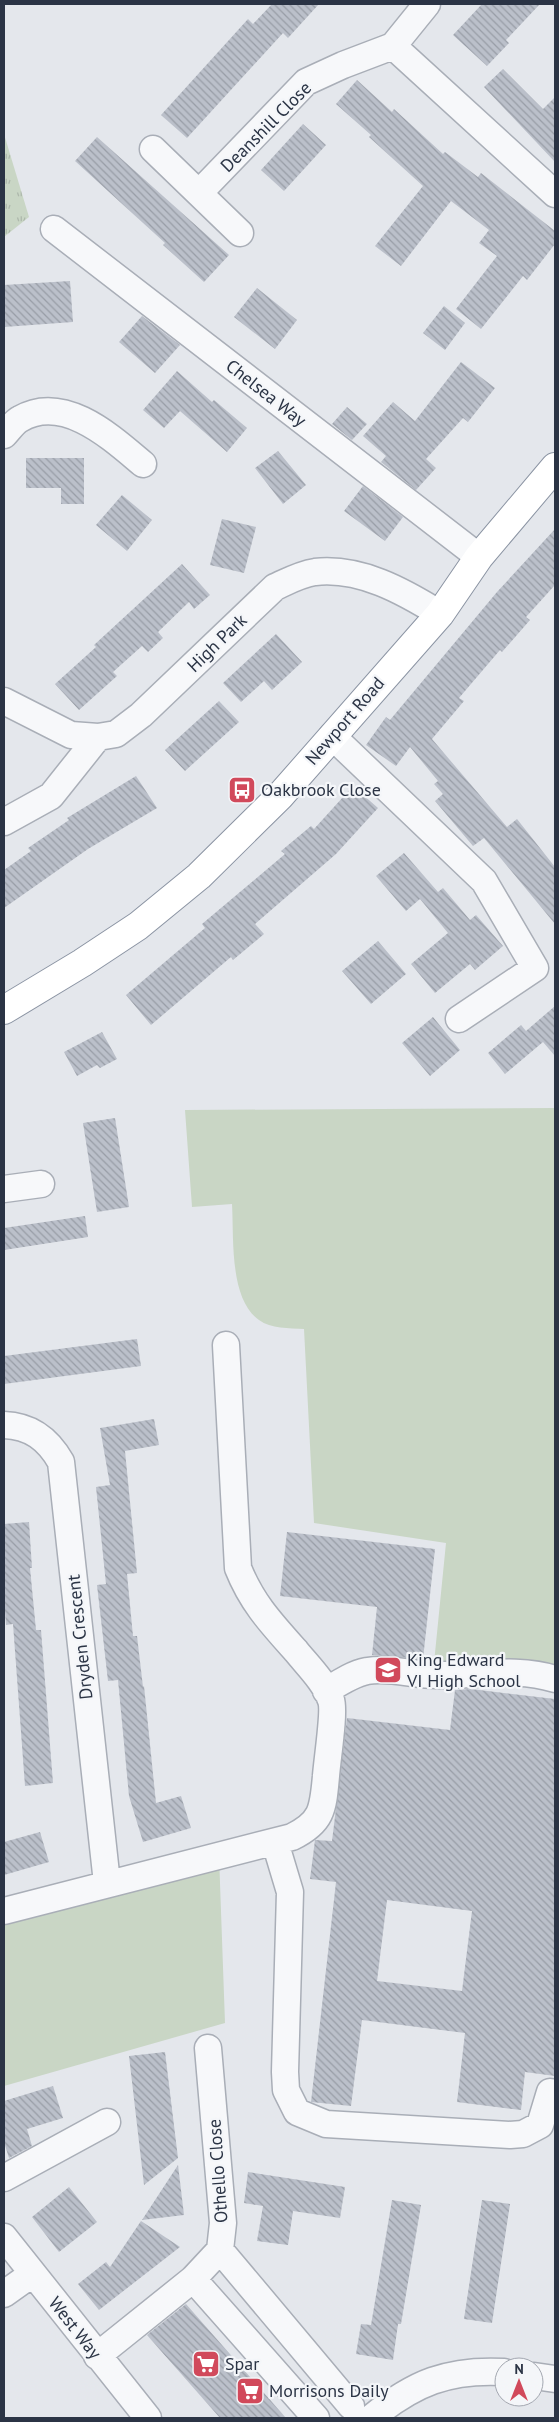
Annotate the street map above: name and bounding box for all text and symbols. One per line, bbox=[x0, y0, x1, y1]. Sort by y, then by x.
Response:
street label: Deanshill Close bbox=[215, 76, 316, 177]
street label: Chelsea Way bbox=[221, 354, 312, 432]
street label: High Park bbox=[182, 608, 252, 677]
street label: Newport Road bbox=[300, 672, 389, 769]
bus stop icon: Oakbrook Close bbox=[227, 775, 257, 805]
place label: Oakbrook Close bbox=[261, 778, 381, 801]
street label: Dryden Crescent bbox=[62, 1574, 97, 1701]
place label: King Edward VI High School bbox=[406, 1648, 521, 1692]
school or university icon: King Edward VI High School bbox=[373, 1655, 403, 1685]
street label: Othello Close bbox=[202, 2118, 233, 2224]
street label: West Way bbox=[44, 2292, 107, 2364]
supermarket icon: Spar bbox=[191, 2349, 221, 2379]
place label: Spar bbox=[225, 2352, 259, 2375]
north arrow bbox=[494, 2357, 544, 2407]
text: N bbox=[514, 2360, 524, 2378]
supermarket icon: Morrisons Daily bbox=[235, 2376, 265, 2406]
place label: Morrisons Daily bbox=[269, 2379, 389, 2402]

